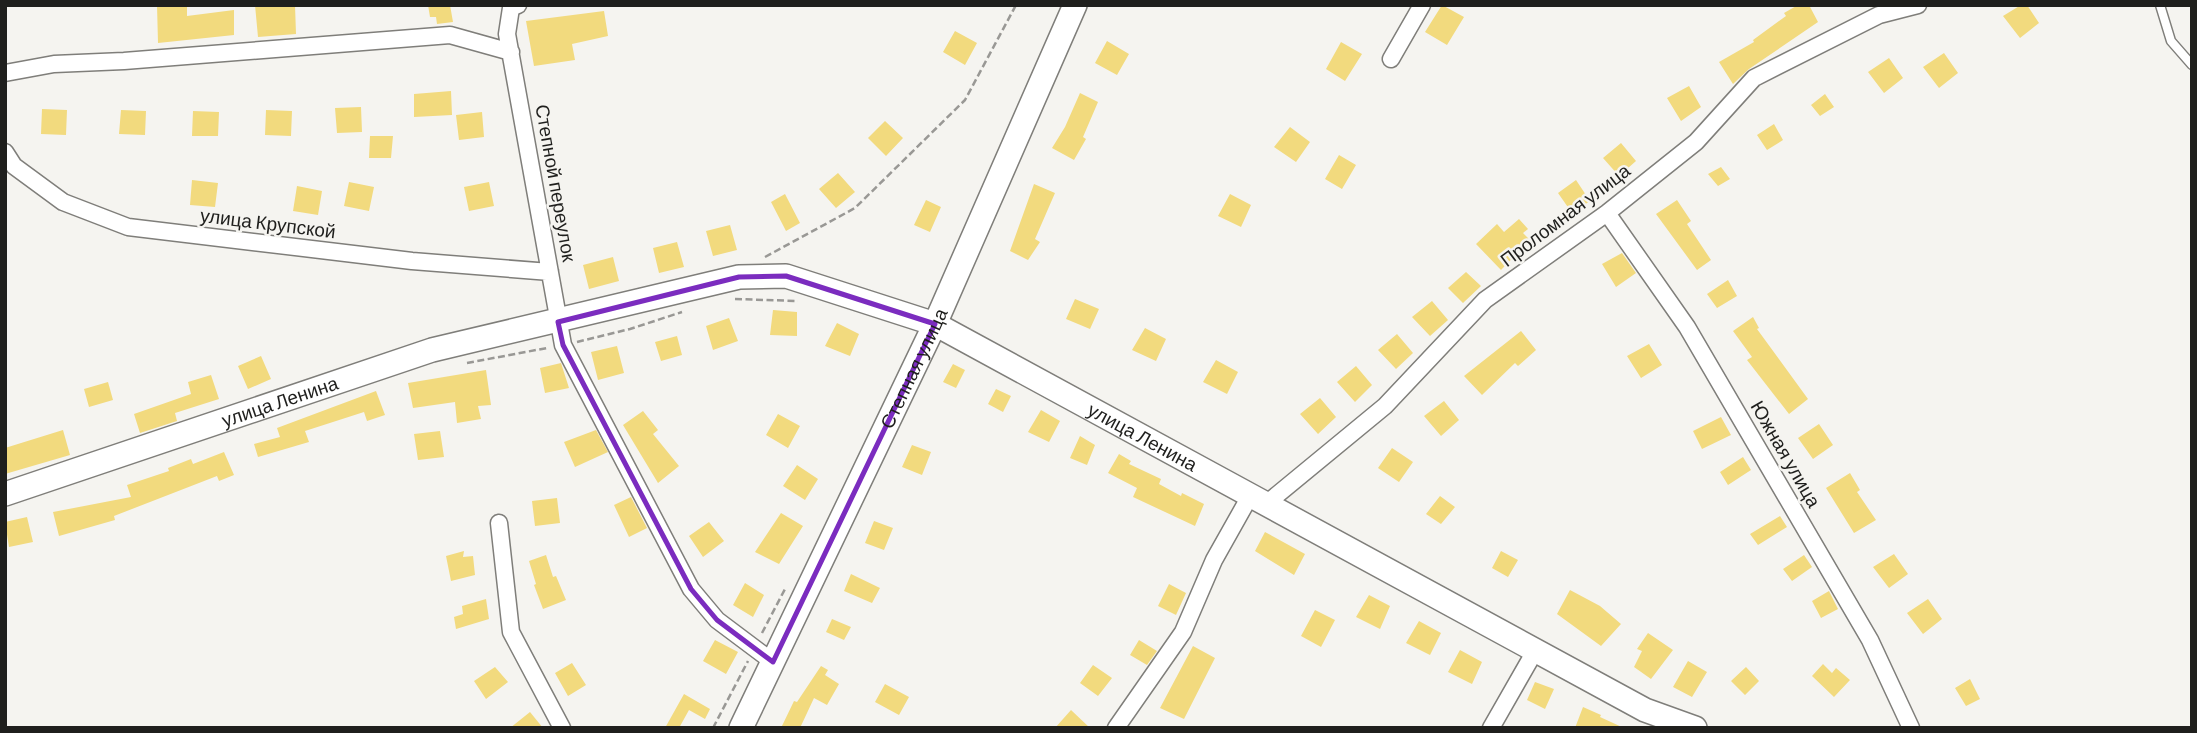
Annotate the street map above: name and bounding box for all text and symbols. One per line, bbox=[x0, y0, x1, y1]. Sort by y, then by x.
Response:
street label: Степной переулок bbox=[531, 102, 582, 264]
street label: Проломная улица bbox=[1495, 158, 1635, 271]
street label: улица Крупской bbox=[199, 203, 337, 242]
street label: Степная улица bbox=[875, 304, 952, 432]
street label: улица Ленина bbox=[218, 370, 341, 431]
street label: Южная улица bbox=[1747, 396, 1826, 512]
street label: улица Ленина bbox=[1084, 397, 1202, 476]

